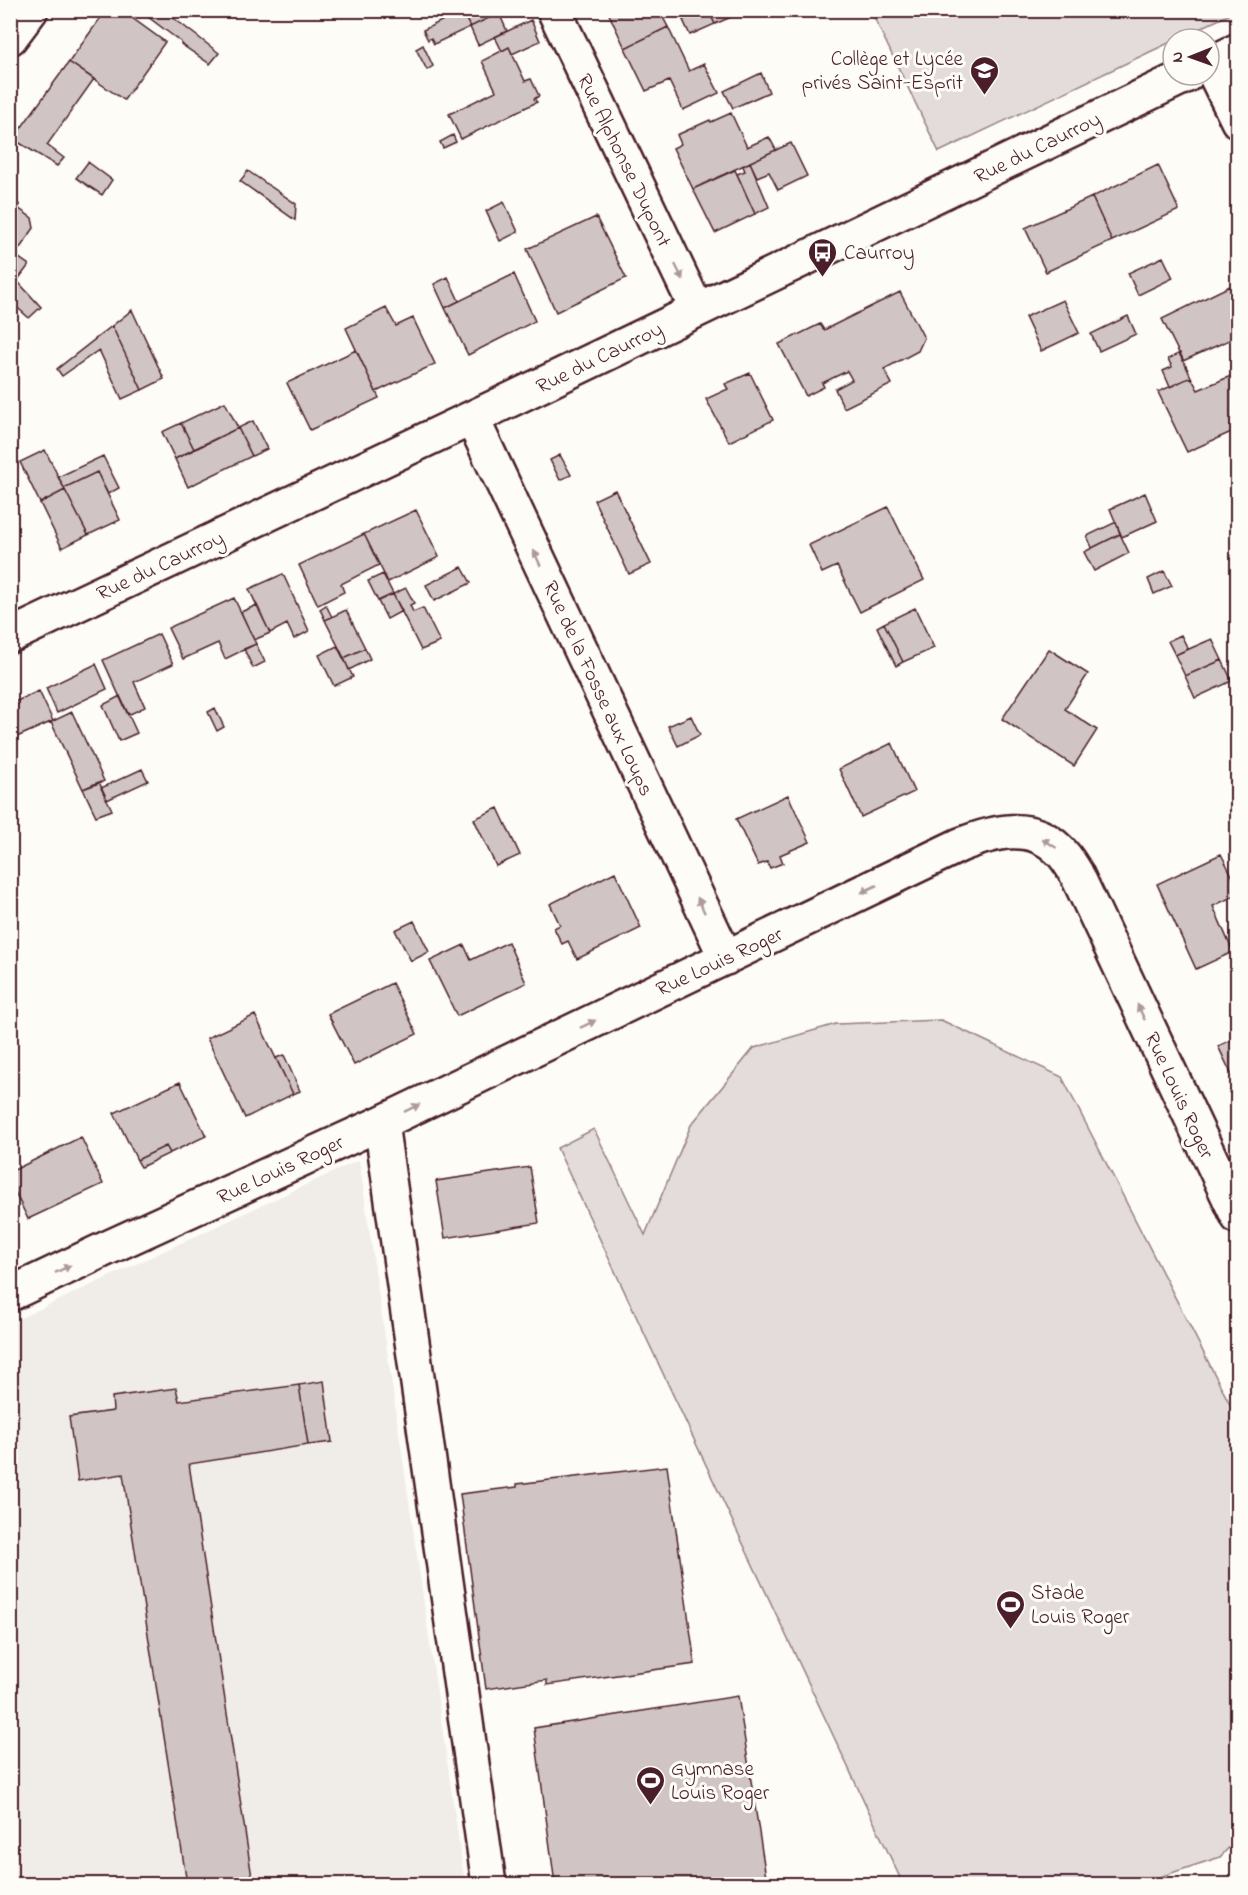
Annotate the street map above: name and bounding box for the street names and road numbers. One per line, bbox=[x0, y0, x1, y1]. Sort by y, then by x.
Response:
street label: Rue Alphonse Dupont bbox=[568, 69, 678, 252]
street label: Rue du Caurroy bbox=[969, 105, 1107, 194]
street label: Rue du Caurroy bbox=[531, 315, 669, 404]
street label: Rue du Caurroy bbox=[92, 524, 230, 611]
street label: Rue de la Fosse aux Loups bbox=[534, 576, 660, 801]
street label: Rue Louis Roger bbox=[652, 920, 789, 1007]
street label: Rue Louis Roger bbox=[1134, 1028, 1221, 1165]
street label: Rue Louis Roger bbox=[213, 1128, 350, 1215]

